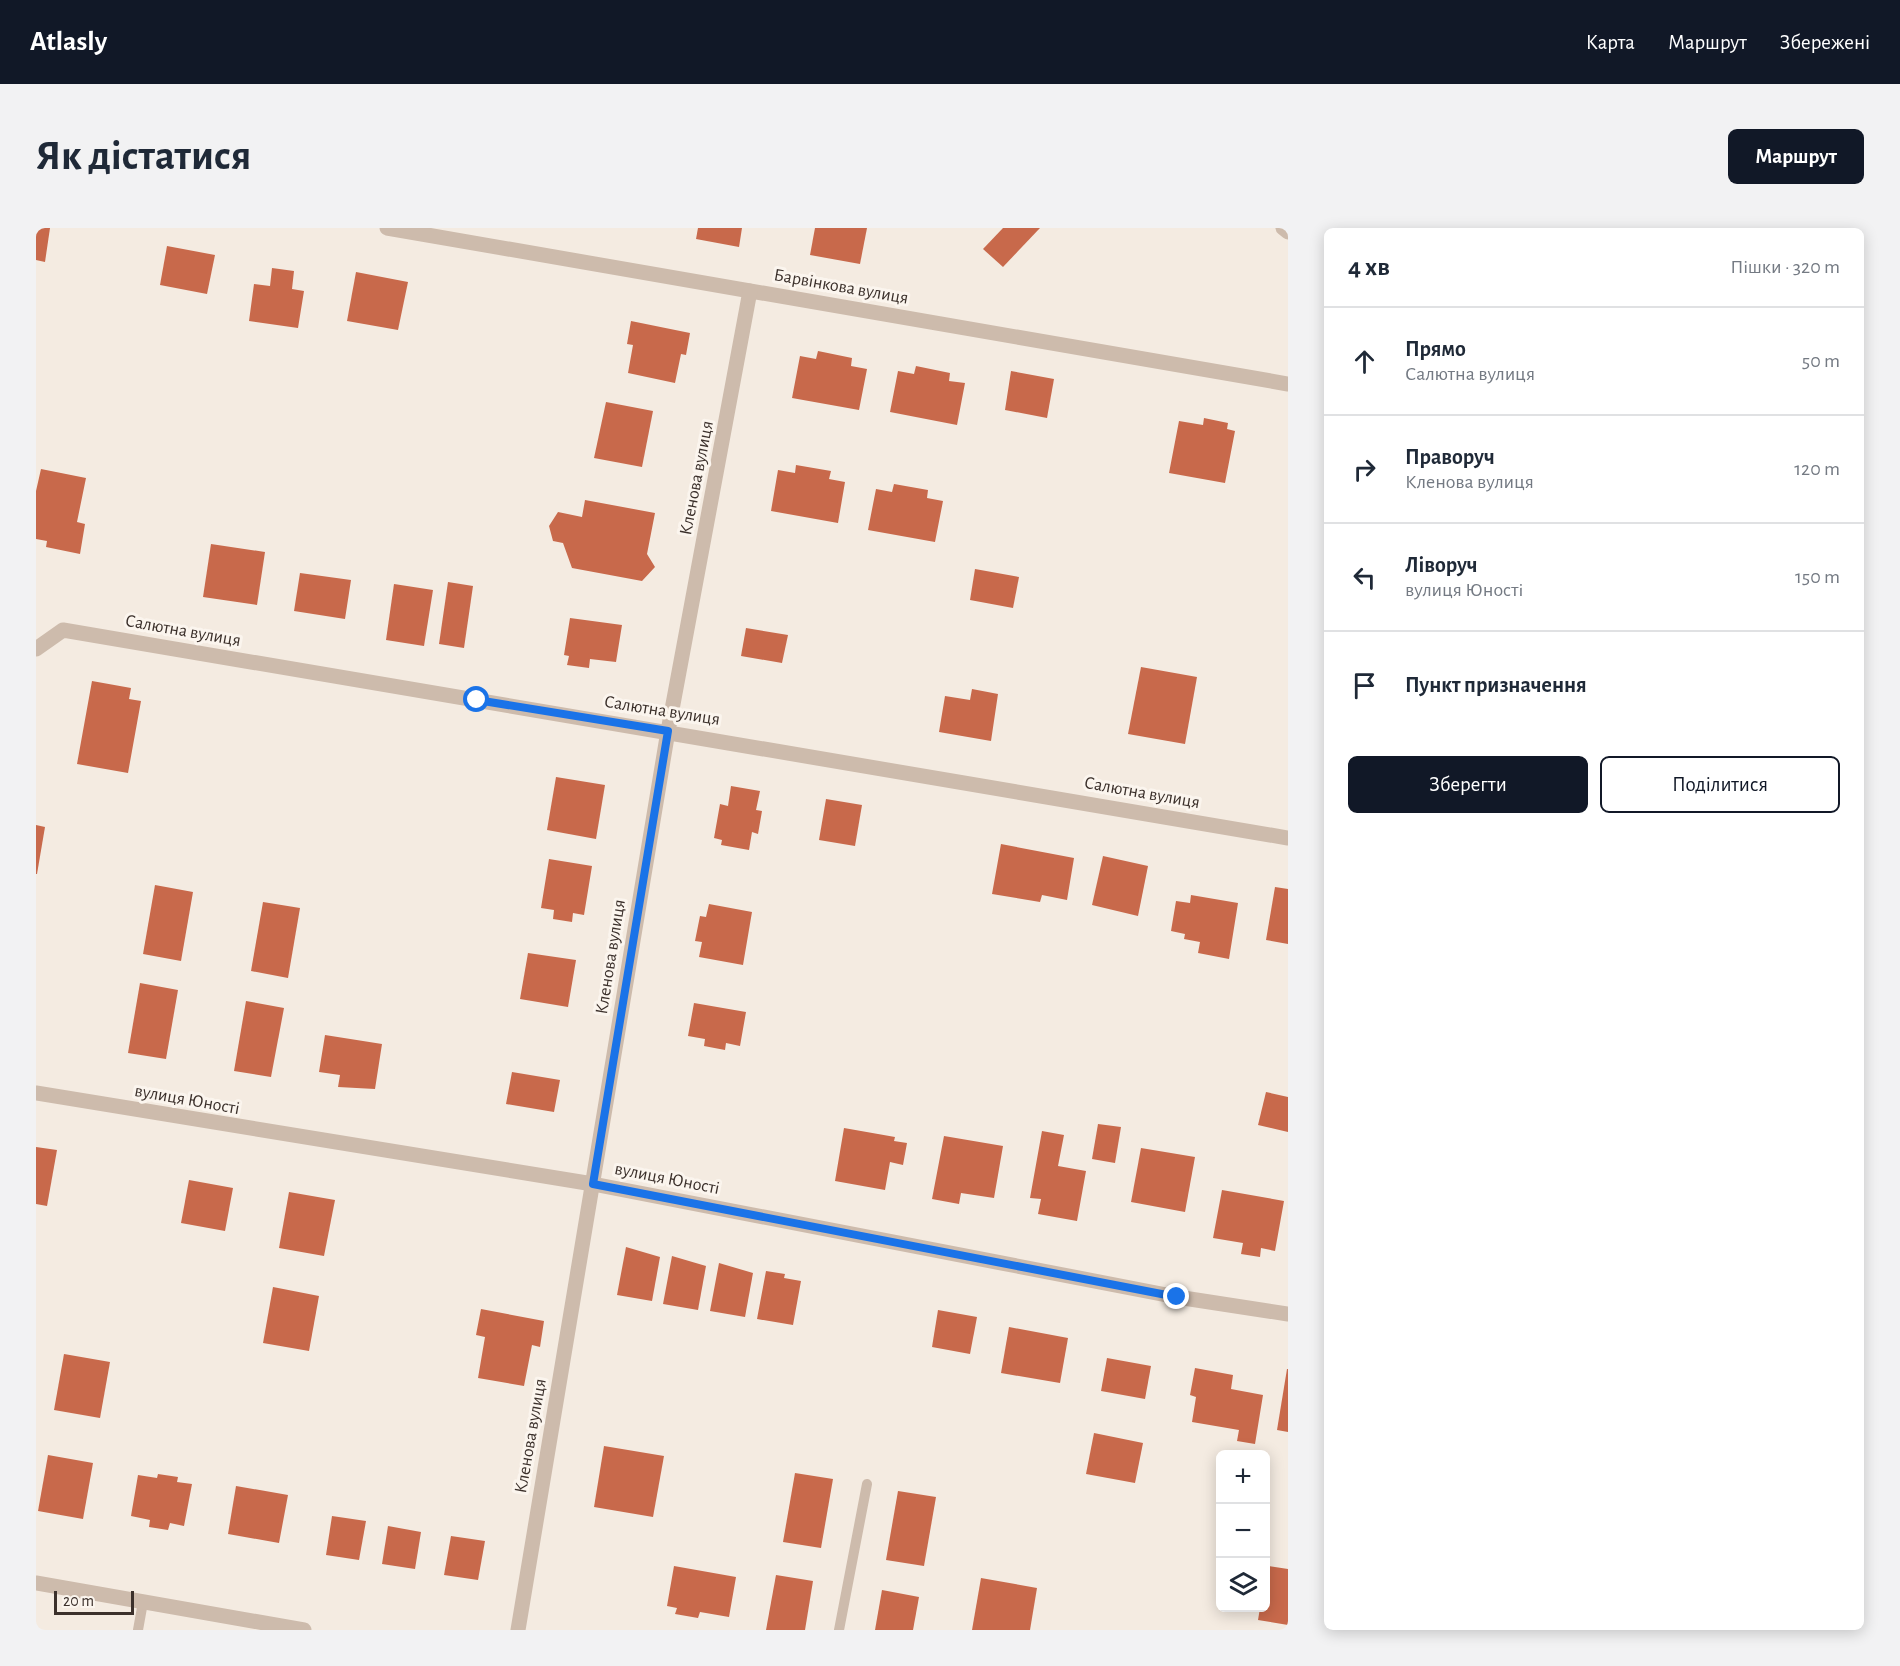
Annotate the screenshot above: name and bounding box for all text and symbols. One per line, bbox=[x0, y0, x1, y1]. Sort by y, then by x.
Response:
text: Atlasly bbox=[30, 28, 107, 56]
text: Карта bbox=[1586, 32, 1635, 53]
text: Маршрут bbox=[1668, 32, 1747, 53]
text: Збережені bbox=[1780, 32, 1870, 53]
button: Маршрут bbox=[1728, 129, 1864, 184]
text: Як дістатися bbox=[36, 135, 251, 177]
text: 4 хв bbox=[1348, 254, 1390, 280]
text: Пішки · 320 m bbox=[1730, 257, 1840, 277]
street label: Барвінкова вулиця bbox=[772, 266, 910, 308]
text: Прямо bbox=[1405, 338, 1466, 360]
icon: ahead bbox=[1348, 345, 1381, 378]
text: 50 m bbox=[1802, 351, 1840, 371]
text: Салютна вулиця bbox=[1405, 364, 1535, 384]
street label: Кленова вулиця bbox=[677, 419, 717, 537]
text: Праворуч bbox=[1405, 446, 1495, 468]
icon: right bbox=[1348, 453, 1381, 486]
text: 120 m bbox=[1794, 459, 1840, 479]
text: Кленова вулиця bbox=[1405, 472, 1534, 492]
text: Ліворуч bbox=[1405, 554, 1478, 576]
icon: left bbox=[1348, 561, 1381, 594]
text: 150 m bbox=[1795, 567, 1840, 587]
text: вулиця Юності bbox=[1405, 580, 1523, 600]
street label: Салютна вулиця bbox=[124, 612, 242, 650]
icon: arrive bbox=[1348, 669, 1381, 702]
text: Пункт призначення bbox=[1405, 674, 1587, 696]
route start bbox=[463, 686, 489, 712]
street label: Салютна вулиця bbox=[603, 693, 721, 729]
button: Зберегти bbox=[1348, 756, 1588, 813]
button: Поділитися bbox=[1600, 756, 1840, 813]
street label: Салютна вулиця bbox=[1083, 774, 1201, 812]
street label: Кленова вулиця bbox=[593, 898, 629, 1016]
street label: вулиця Юності bbox=[133, 1082, 241, 1118]
street label: вулиця Юності bbox=[613, 1160, 721, 1198]
route end bbox=[1163, 1283, 1189, 1309]
street label: Кленова вулиця bbox=[512, 1377, 550, 1495]
map controls bbox=[1216, 1450, 1270, 1612]
button: + bbox=[1216, 1450, 1270, 1504]
button: − bbox=[1216, 1504, 1270, 1558]
button: layers bbox=[1216, 1558, 1270, 1612]
scale bar bbox=[54, 1588, 134, 1616]
text: 20 m bbox=[63, 1593, 94, 1609]

